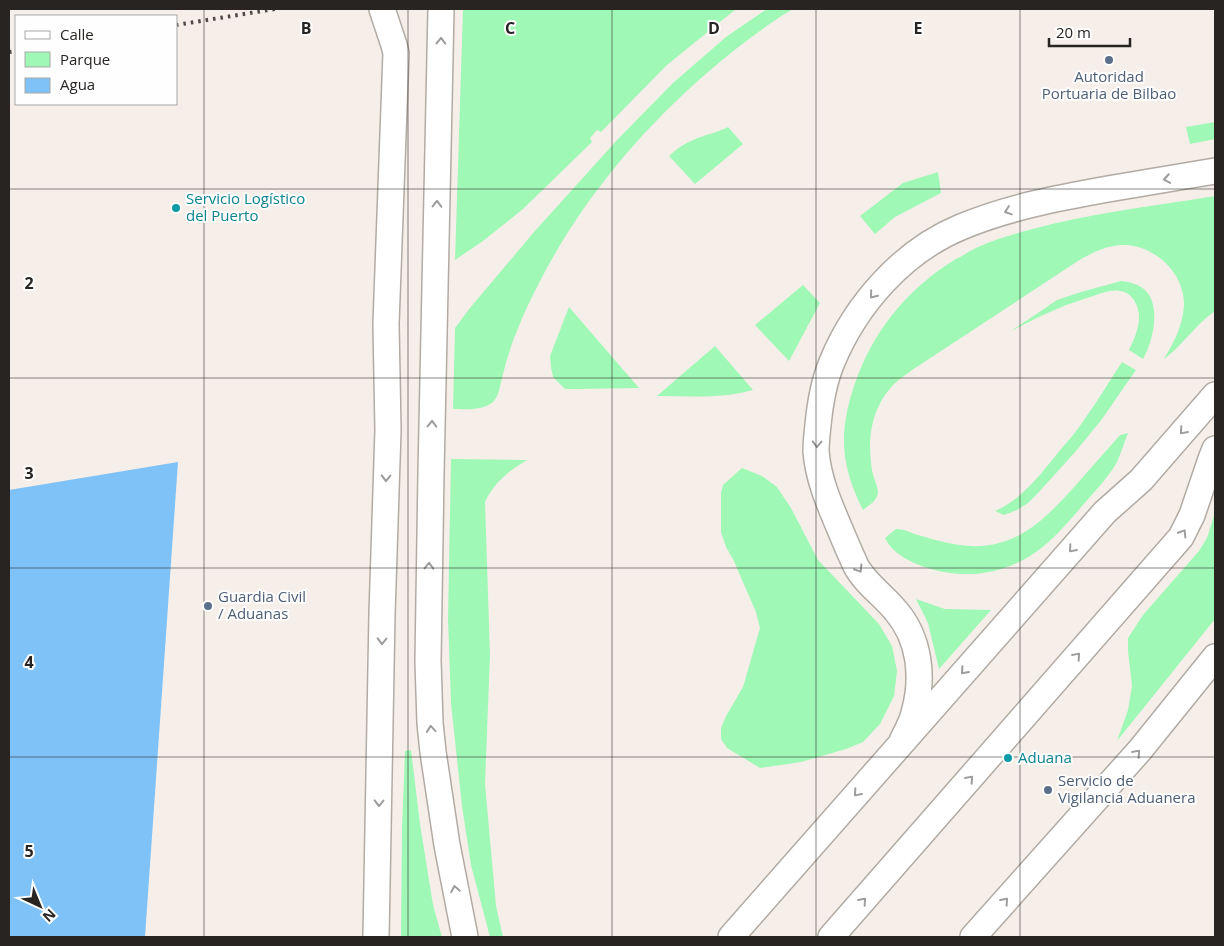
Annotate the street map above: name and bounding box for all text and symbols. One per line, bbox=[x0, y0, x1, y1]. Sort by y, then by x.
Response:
legend bbox=[15, 15, 178, 105]
scale bar bbox=[1049, 15, 1130, 47]
text: B bbox=[301, 17, 311, 39]
text: C bbox=[505, 17, 515, 39]
text: D bbox=[708, 17, 720, 39]
text: E bbox=[914, 17, 923, 39]
text: 20 m bbox=[1056, 22, 1091, 42]
text: Calle bbox=[60, 24, 94, 44]
one-way arrow bbox=[435, 37, 446, 45]
text: Parque bbox=[60, 49, 110, 69]
marker: Autoridad Portuaria de Bilbao bbox=[1103, 54, 1115, 66]
place label: Autoridad Portuaria de Bilbao bbox=[1042, 66, 1176, 103]
text: Agua bbox=[60, 74, 95, 94]
one-way arrow bbox=[1163, 174, 1172, 184]
place label: Servicio Logístico del Puerto bbox=[186, 188, 305, 225]
one-way arrow bbox=[431, 199, 442, 207]
marker: Servicio Logístico del Puerto bbox=[170, 202, 182, 214]
one-way arrow bbox=[1004, 205, 1013, 215]
text: 2 bbox=[24, 272, 34, 294]
one-way arrow bbox=[870, 289, 878, 298]
one-way arrow bbox=[427, 420, 437, 428]
one-way arrow bbox=[1180, 426, 1189, 435]
one-way arrow bbox=[812, 441, 822, 449]
text: 3 bbox=[24, 462, 34, 484]
one-way arrow bbox=[380, 475, 391, 483]
one-way arrow bbox=[1176, 529, 1186, 538]
one-way arrow bbox=[1069, 544, 1078, 553]
one-way arrow bbox=[424, 562, 435, 570]
one-way arrow bbox=[852, 563, 862, 572]
place label: Guardia Civil / Aduanas bbox=[218, 586, 306, 623]
marker: Guardia Civil / Aduanas bbox=[202, 600, 214, 612]
one-way arrow bbox=[376, 637, 387, 645]
text: 4 bbox=[24, 651, 34, 673]
one-way arrow bbox=[1071, 652, 1080, 661]
one-way arrow bbox=[961, 666, 970, 675]
one-way arrow bbox=[426, 725, 437, 733]
place label: Aduana bbox=[1018, 747, 1072, 767]
one-way arrow bbox=[1131, 750, 1140, 759]
marker: Aduana bbox=[1002, 752, 1014, 764]
place label: Servicio de Vigilancia Aduanera bbox=[1058, 770, 1195, 807]
one-way arrow bbox=[964, 775, 973, 784]
marker: Servicio de Vigilancia Aduanera bbox=[1042, 784, 1054, 796]
one-way arrow bbox=[854, 788, 863, 797]
one-way arrow bbox=[374, 800, 384, 808]
text: 5 bbox=[24, 840, 34, 862]
north arrow bbox=[15, 881, 65, 931]
one-way arrow bbox=[450, 885, 461, 894]
one-way arrow bbox=[857, 897, 866, 906]
one-way arrow bbox=[1000, 897, 1009, 906]
text: N bbox=[39, 905, 60, 927]

